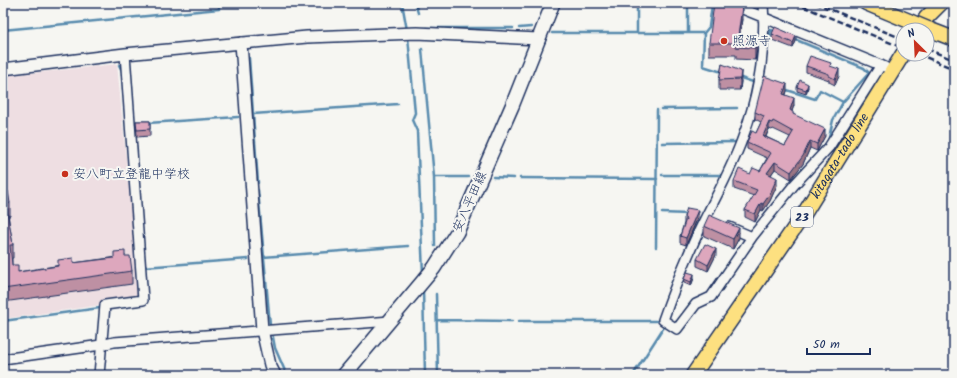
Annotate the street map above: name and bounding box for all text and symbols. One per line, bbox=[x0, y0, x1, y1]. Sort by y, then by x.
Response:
north arrow bbox=[895, 22, 935, 62]
text: N bbox=[905, 24, 918, 43]
place label: 照源寺 bbox=[732, 31, 771, 52]
marker: 照源寺 bbox=[719, 36, 729, 46]
street label: kitagata-tado line bbox=[805, 109, 875, 203]
place label: 安八町立登龍中学校 bbox=[73, 164, 190, 185]
street label: 安八平田線 bbox=[447, 167, 493, 236]
marker: 安八町立登龍中学校 bbox=[60, 169, 70, 179]
road number: 23 bbox=[791, 207, 813, 227]
scale bar bbox=[807, 330, 870, 356]
text: 50 m bbox=[813, 335, 840, 354]

